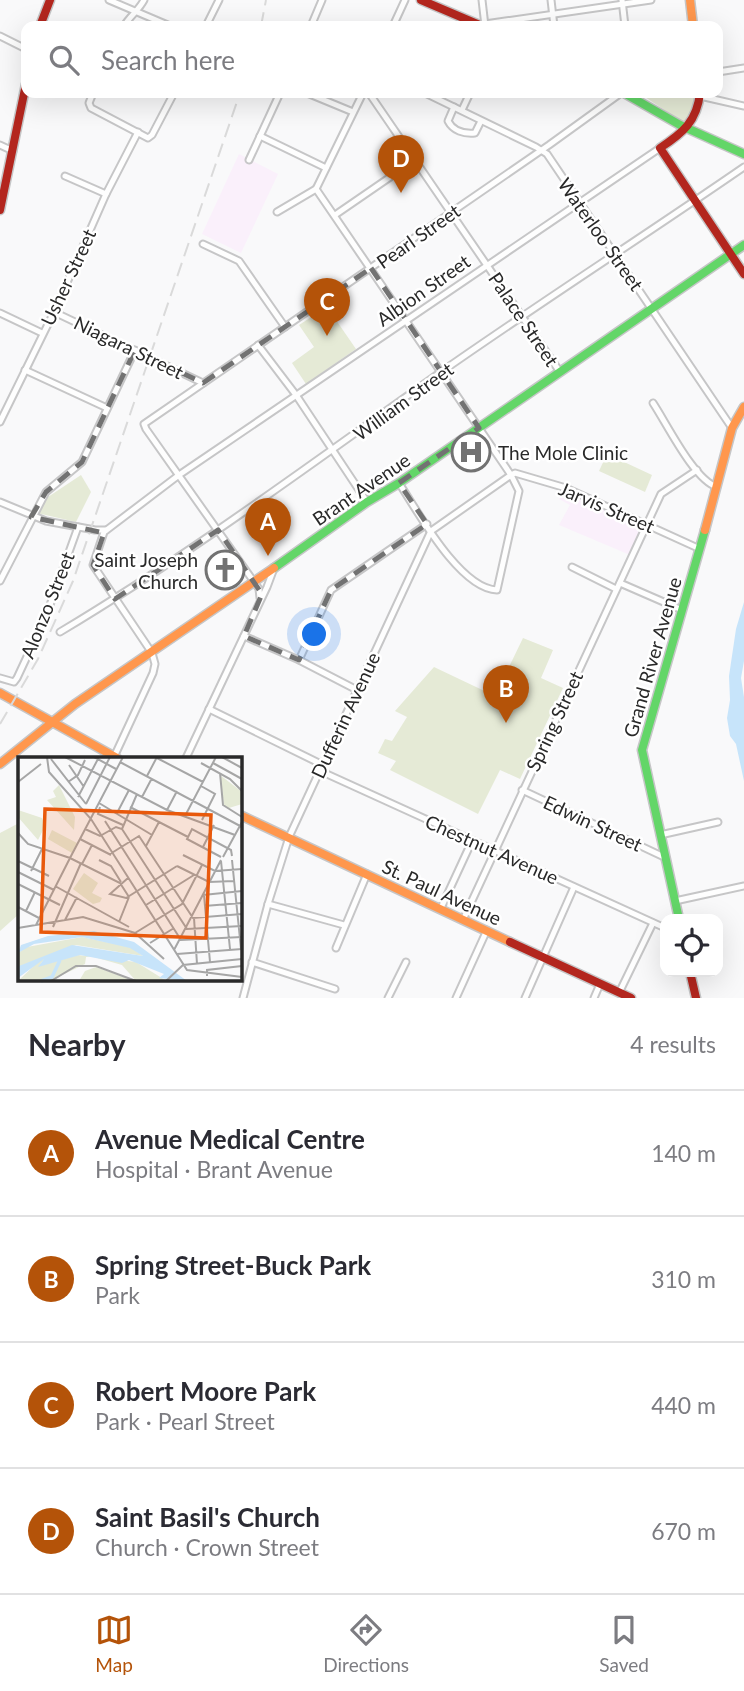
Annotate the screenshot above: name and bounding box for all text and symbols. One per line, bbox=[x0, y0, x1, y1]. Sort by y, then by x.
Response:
search box bbox=[21, 21, 723, 98]
icon: search bbox=[45, 41, 83, 79]
text: Search here bbox=[101, 44, 235, 76]
pin: D bbox=[378, 135, 424, 193]
street label: Waterloo Street bbox=[554, 173, 649, 295]
street label: Pearl Street bbox=[372, 199, 464, 273]
street label: Usher Street bbox=[36, 225, 100, 329]
street label: Albion Street bbox=[372, 249, 474, 331]
street label: Palace Street bbox=[484, 268, 564, 370]
pin: C bbox=[304, 278, 350, 336]
street label: Niagara Street bbox=[71, 311, 188, 383]
street label: William Street bbox=[349, 357, 457, 445]
hospital icon: The Mole Clinic bbox=[450, 431, 492, 473]
place label: The Mole Clinic bbox=[498, 441, 628, 464]
street label: Brant Avenue bbox=[308, 448, 414, 530]
street label: Jarvis Street bbox=[556, 477, 658, 537]
pin: A bbox=[245, 498, 291, 556]
street label: Alonzo Street bbox=[15, 548, 79, 662]
place label: Saint Joseph Church bbox=[94, 548, 198, 593]
church icon: Saint Joseph Church bbox=[204, 549, 246, 591]
street label: Grand River Avenue bbox=[618, 574, 686, 740]
your location bbox=[297, 617, 331, 651]
street label: Dufferin Avenue bbox=[306, 648, 384, 782]
pin: B bbox=[483, 665, 529, 723]
street label: Spring Street bbox=[521, 667, 587, 775]
inset map bbox=[18, 757, 242, 981]
street label: Edwin Street bbox=[540, 790, 646, 856]
street label: Chestnut Avenue bbox=[422, 809, 562, 889]
street label: St. Paul Avenue bbox=[379, 854, 505, 930]
map controls bbox=[660, 914, 723, 977]
button: locate bbox=[660, 914, 723, 977]
text: Nearby bbox=[28, 1026, 126, 1062]
text: 4 results bbox=[630, 1030, 716, 1058]
text: Avenue Medical Centre bbox=[95, 1123, 365, 1155]
text: A bbox=[43, 1139, 59, 1167]
text: 140 m bbox=[651, 1139, 716, 1167]
text: Hospital · Brant Avenue bbox=[95, 1155, 333, 1183]
text: Spring Street-Buck Park bbox=[95, 1249, 371, 1281]
text: B bbox=[43, 1265, 59, 1293]
text: 310 m bbox=[651, 1265, 716, 1293]
text: Park bbox=[95, 1281, 140, 1309]
text: Robert Moore Park bbox=[95, 1375, 316, 1407]
text: C bbox=[43, 1391, 59, 1419]
text: 440 m bbox=[651, 1391, 716, 1419]
text: Park · Pearl Street bbox=[95, 1407, 275, 1435]
text: Saint Basil's Church bbox=[95, 1501, 320, 1533]
text: D bbox=[42, 1517, 60, 1545]
text: 670 m bbox=[651, 1517, 716, 1545]
text: Church · Crown Street bbox=[95, 1533, 319, 1561]
tab: Map bbox=[95, 1611, 133, 1676]
tab: Directions bbox=[323, 1611, 409, 1676]
tab: Saved bbox=[599, 1611, 649, 1676]

